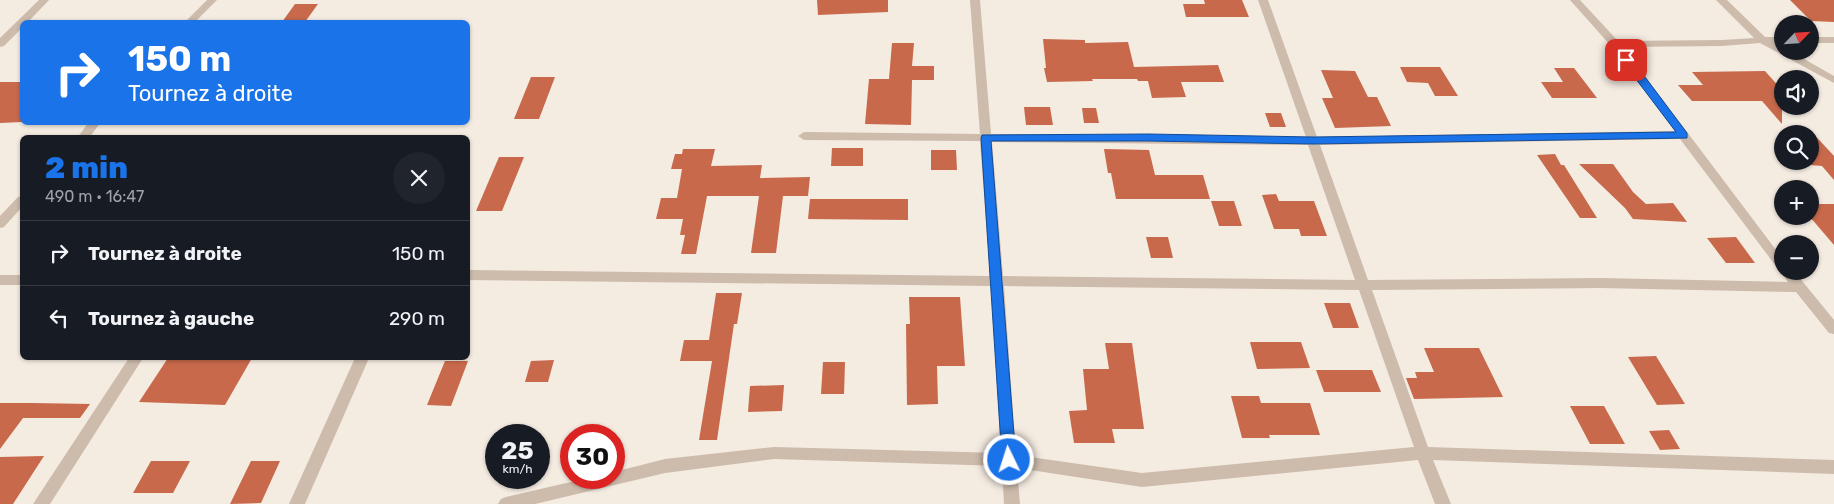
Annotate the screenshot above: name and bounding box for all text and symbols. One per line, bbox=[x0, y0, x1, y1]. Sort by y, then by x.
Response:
north arrow bbox=[1774, 15, 1819, 60]
map controls bbox=[1774, 15, 1819, 280]
text: 150 m bbox=[128, 38, 231, 80]
pin bbox=[1605, 39, 1647, 81]
icon: right bbox=[45, 40, 110, 105]
icon: arrive bbox=[1612, 46, 1640, 74]
button: sound bbox=[1774, 70, 1819, 115]
text: Tournez à droite bbox=[128, 80, 293, 107]
button: search bbox=[1774, 125, 1819, 170]
text: 2 min bbox=[45, 150, 128, 186]
button: close bbox=[393, 152, 445, 204]
button: + bbox=[1774, 180, 1819, 225]
text: 490 m · 16:47 bbox=[45, 187, 144, 206]
button: − bbox=[1774, 235, 1819, 280]
icon: right bbox=[45, 239, 73, 267]
text: Tournez à droite bbox=[88, 242, 242, 265]
text: 150 m bbox=[392, 242, 445, 265]
icon: left bbox=[45, 304, 73, 332]
text: Tournez à gauche bbox=[88, 307, 254, 330]
text: 290 m bbox=[389, 307, 445, 330]
speed limit sign: 30 bbox=[560, 424, 625, 489]
position arrow bbox=[982, 433, 1034, 485]
text: 25 bbox=[501, 436, 534, 465]
text: km/h bbox=[503, 462, 532, 476]

